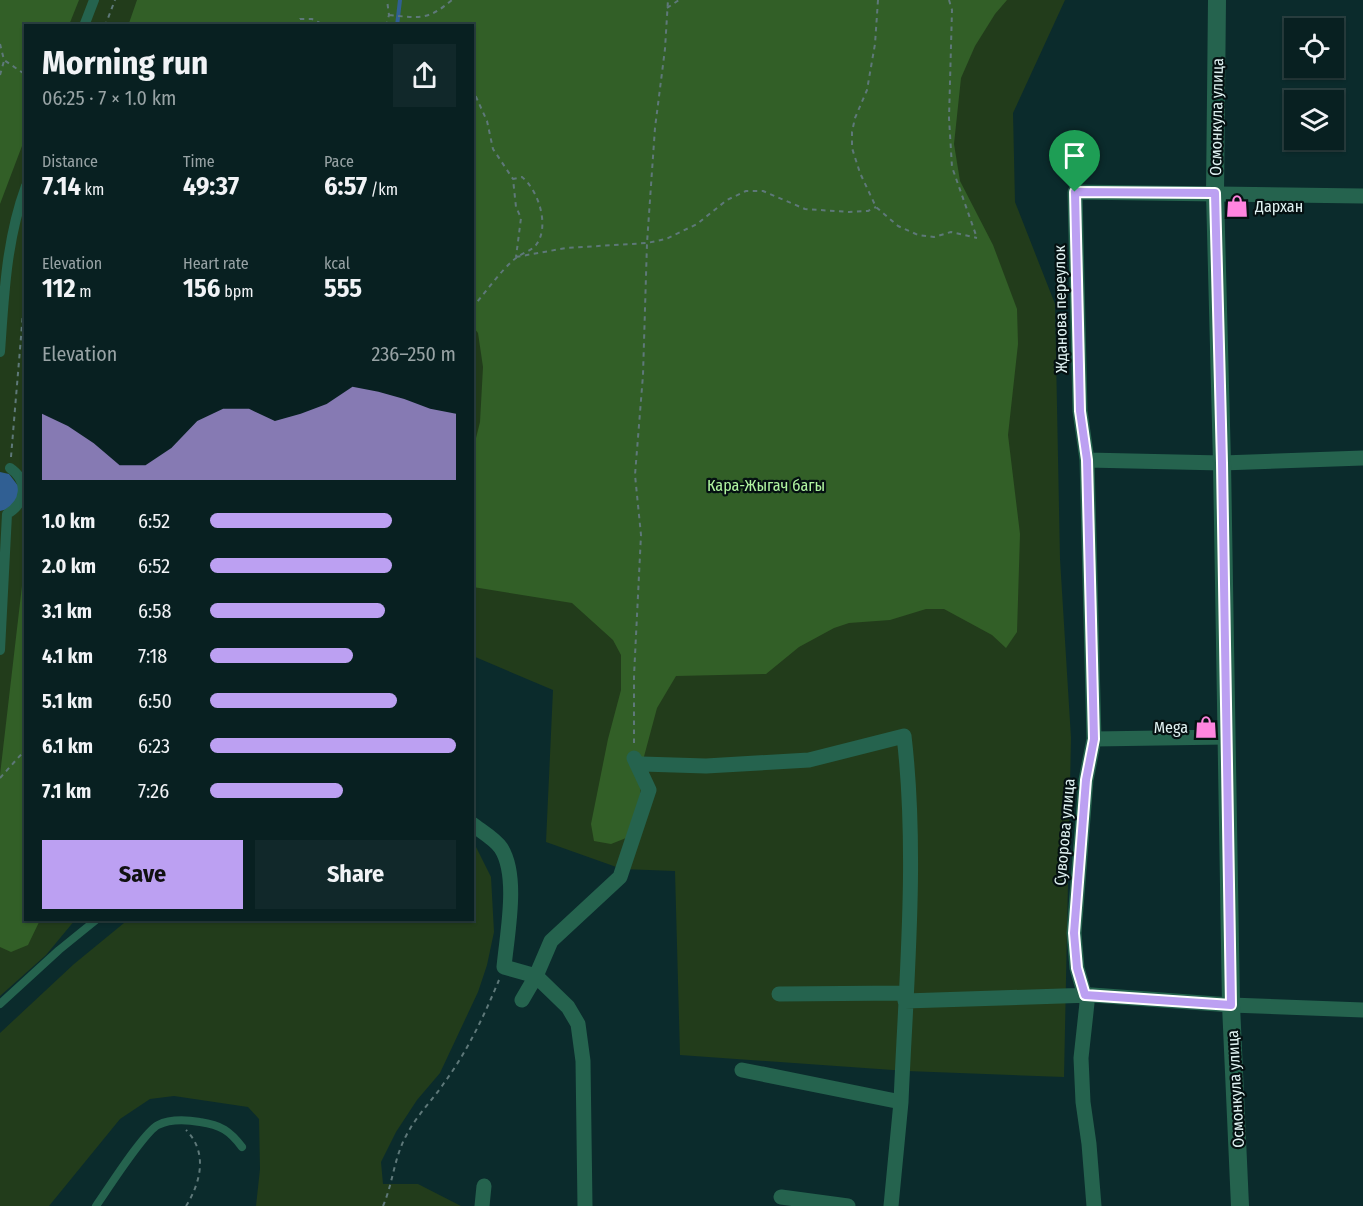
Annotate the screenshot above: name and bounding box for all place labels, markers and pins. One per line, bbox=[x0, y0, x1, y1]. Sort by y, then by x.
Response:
pin bbox=[1049, 130, 1100, 192]
shop icon: Дархан bbox=[1224, 193, 1250, 219]
place label: Дархан bbox=[1254, 197, 1303, 216]
shop icon: Mega bbox=[1193, 714, 1219, 740]
place label: Mega bbox=[1154, 718, 1188, 737]

